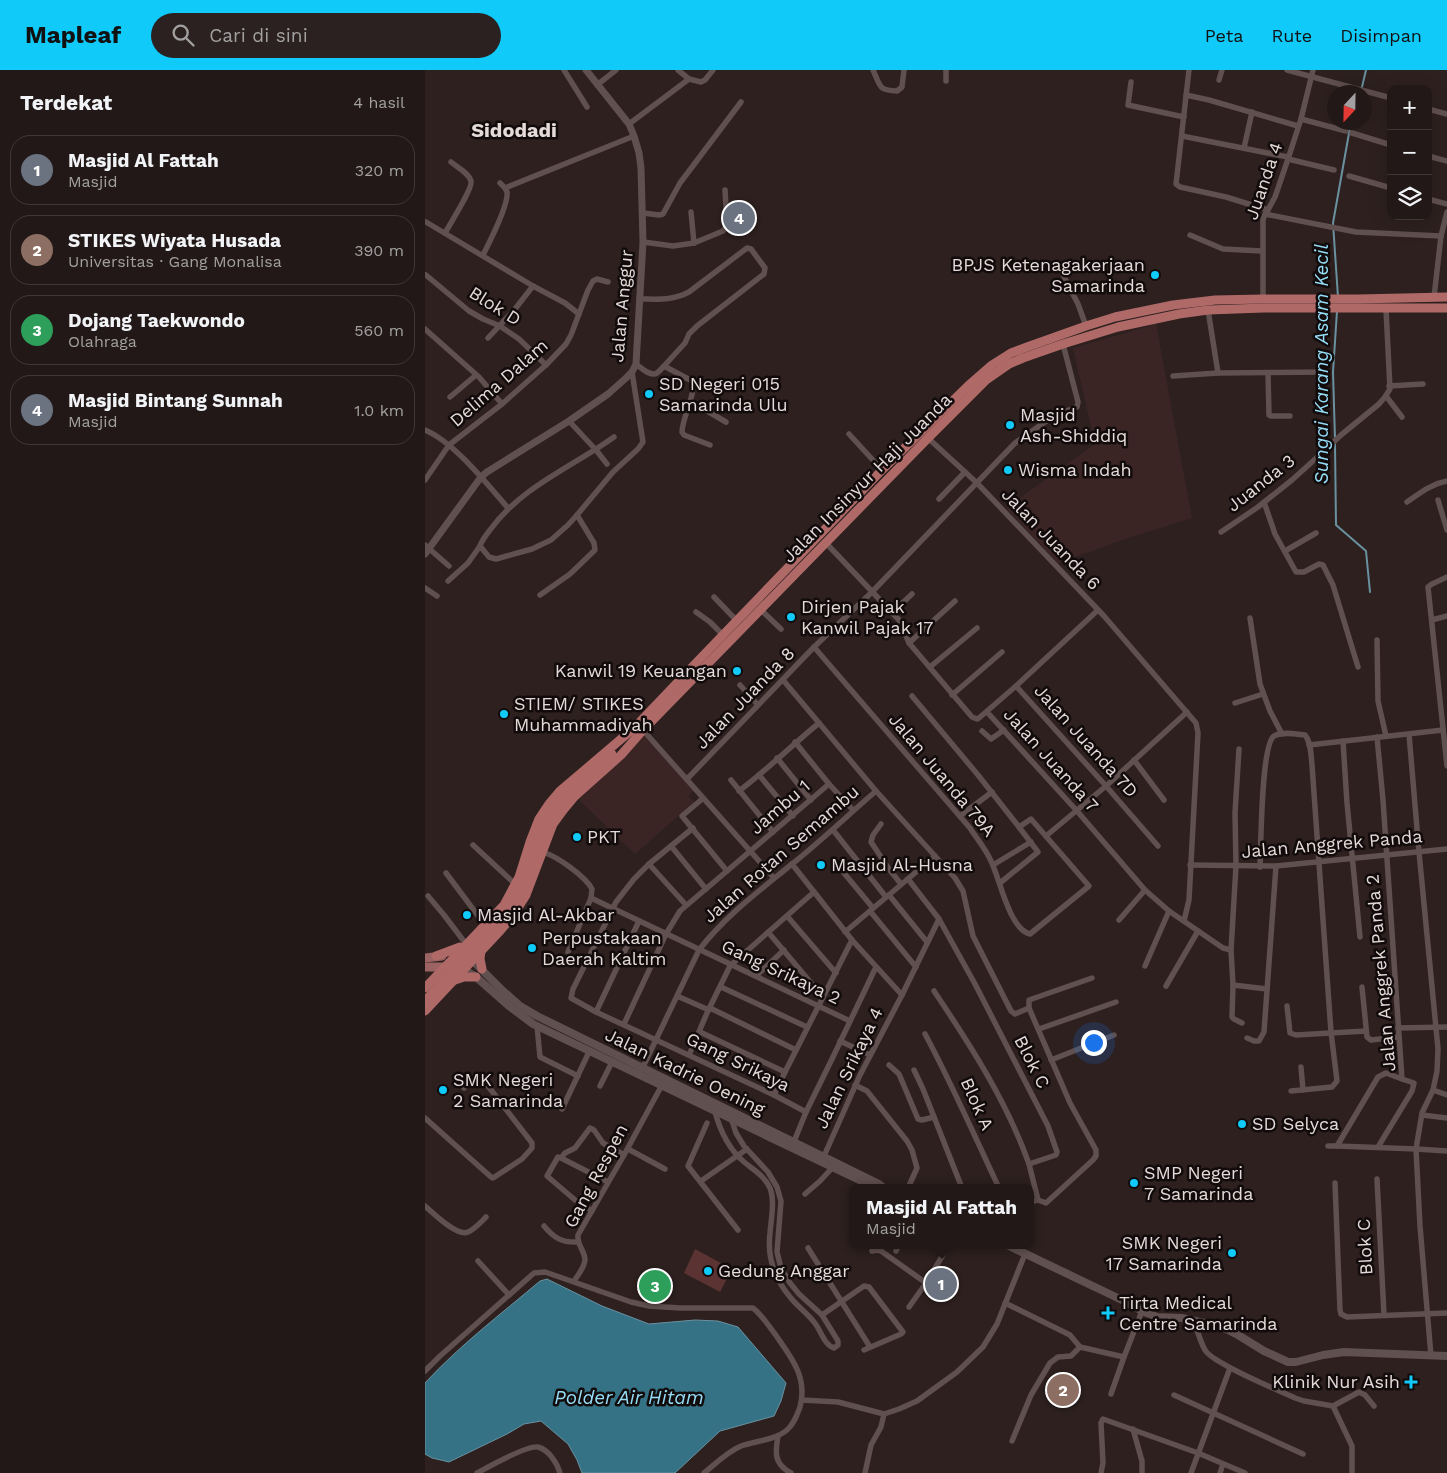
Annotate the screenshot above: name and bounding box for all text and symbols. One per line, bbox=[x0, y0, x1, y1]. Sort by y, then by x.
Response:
search box bbox=[151, 13, 501, 58]
text: Mapleaf bbox=[25, 21, 121, 49]
icon: search bbox=[169, 21, 197, 49]
text: Cari di sini bbox=[209, 24, 308, 47]
text: Peta bbox=[1205, 25, 1243, 46]
text: Rute bbox=[1271, 25, 1312, 46]
text: Disimpan bbox=[1340, 25, 1422, 46]
north arrow bbox=[1327, 85, 1372, 130]
map controls bbox=[1387, 85, 1432, 220]
button: + bbox=[1387, 85, 1432, 130]
text: Terdekat bbox=[20, 90, 112, 115]
text: 4 hasil bbox=[353, 93, 405, 112]
district label: Sidodadi bbox=[471, 118, 557, 142]
button: − bbox=[1387, 130, 1432, 175]
street label: Juanda 4 bbox=[1240, 139, 1287, 222]
text: Masjid Al Fattah bbox=[68, 149, 219, 172]
text: 1 bbox=[34, 161, 40, 180]
text: 320 m bbox=[355, 161, 404, 180]
text: Masjid bbox=[68, 172, 118, 191]
button: layers bbox=[1387, 175, 1432, 220]
pin: 4 bbox=[723, 199, 755, 237]
text: STIKES Wiyata Husada bbox=[68, 229, 281, 252]
text: 2 bbox=[32, 241, 42, 260]
text: 390 m bbox=[354, 241, 404, 260]
water label: Sungai Karang Asam Kecil bbox=[1310, 244, 1333, 484]
street label: Jalan Anggur bbox=[606, 249, 637, 363]
text: Universitas · Gang Monalisa bbox=[68, 252, 282, 271]
place label: BPJS Ketenagakerjaan Samarinda bbox=[951, 254, 1145, 296]
marker: BPJS Ketenagakerjaan Samarinda bbox=[1149, 269, 1161, 281]
street label: Blok D bbox=[466, 282, 525, 330]
text: Dojang Taekwondo bbox=[68, 309, 245, 332]
text: 3 bbox=[32, 321, 42, 340]
text: 560 m bbox=[354, 321, 404, 340]
text: Olahraga bbox=[68, 332, 137, 351]
street label: Delima Dalam bbox=[445, 334, 552, 431]
place label: SD Negeri 015 Samarinda Ulu bbox=[659, 373, 788, 415]
marker: SD Negeri 015 Samarinda Ulu bbox=[643, 388, 655, 400]
text: Masjid Bintang Sunnah bbox=[68, 389, 283, 412]
street label: Jalan Insinyur Haji Juanda bbox=[778, 389, 956, 567]
text: 4 bbox=[32, 401, 42, 420]
text: 1.0 km bbox=[354, 401, 404, 420]
place label: Masjid Ash-Shiddiq bbox=[1020, 404, 1127, 446]
text: Masjid bbox=[68, 412, 118, 431]
marker: Masjid Ash-Shiddiq bbox=[1004, 419, 1016, 431]
street label: Juanda 3 bbox=[1223, 450, 1299, 516]
place label: Wisma Indah bbox=[1018, 459, 1132, 480]
marker: Wisma Indah bbox=[1002, 464, 1014, 476]
street label: Jalan Juanda 6 bbox=[998, 483, 1105, 594]
place label: Dirjen Pajak Kanwil Pajak 17 bbox=[801, 596, 933, 638]
marker: Dirjen Pajak Kanwil Pajak 17 bbox=[785, 611, 797, 623]
street label: Jalan Juanda 8 bbox=[691, 642, 799, 753]
place label: Kanwil 19 Keuangan bbox=[555, 660, 727, 681]
marker: Kanwil 19 Keuangan bbox=[731, 665, 743, 677]
street label: Jalan Juanda 7D bbox=[1029, 679, 1143, 803]
place label: STIEM/ STIKES Muhammadiyah bbox=[514, 693, 653, 735]
street label: Jalan Juanda 7 bbox=[998, 703, 1104, 817]
marker: STIEM/ STIKES Muhammadiyah bbox=[498, 708, 510, 720]
street label: Jalan Juanda 79A bbox=[885, 709, 1000, 841]
street label: Jambu 1 bbox=[745, 775, 814, 838]
street label: Jalan Rotan Semambu bbox=[699, 780, 863, 927]
street label: Jalan Anggrek Panda bbox=[1241, 825, 1423, 862]
place label: PKT bbox=[587, 826, 621, 847]
marker: PKT bbox=[571, 831, 583, 843]
place label: Masjid Al-Husna bbox=[831, 854, 973, 875]
marker: Masjid Al-Husna bbox=[815, 859, 827, 871]
street label: Jalan Anggrek Panda 2 bbox=[1361, 874, 1400, 1073]
place label: Masjid Al-Akbar bbox=[477, 904, 615, 925]
marker: Masjid Al-Akbar bbox=[461, 909, 473, 921]
place label: Perpustakaan Daerah Kaltim bbox=[542, 927, 667, 969]
street label: Gang Srikaya 2 bbox=[718, 935, 844, 1008]
marker: Perpustakaan Daerah Kaltim bbox=[526, 942, 538, 954]
street label: Jalan Srikaya 4 bbox=[810, 1004, 887, 1132]
street label: Jalan Kadrie Oening bbox=[602, 1024, 769, 1120]
street label: Gang Srikaya bbox=[683, 1027, 793, 1096]
your location bbox=[1081, 1030, 1107, 1056]
street label: Blok C bbox=[1010, 1032, 1055, 1092]
place label: SMK Negeri 2 Samarinda bbox=[453, 1069, 563, 1111]
street label: Blok A bbox=[957, 1074, 998, 1133]
marker: SMK Negeri 2 Samarinda bbox=[437, 1084, 449, 1096]
place label: SD Selyca bbox=[1252, 1113, 1339, 1134]
marker: SD Selyca bbox=[1236, 1118, 1248, 1130]
street label: Gang Respen bbox=[559, 1120, 632, 1231]
place label: SMP Negeri 7 Samarinda bbox=[1144, 1162, 1253, 1204]
marker: SMP Negeri 7 Samarinda bbox=[1128, 1177, 1140, 1189]
popup bbox=[849, 1184, 1034, 1249]
text: Masjid Al Fattah bbox=[866, 1196, 1017, 1219]
street label: Blok C bbox=[1353, 1218, 1376, 1276]
text: Masjid bbox=[866, 1219, 916, 1238]
place label: SMK Negeri 17 Samarinda bbox=[1106, 1232, 1222, 1274]
marker: SMK Negeri 17 Samarinda bbox=[1226, 1247, 1238, 1259]
place label: Gedung Anggar bbox=[718, 1260, 850, 1281]
marker: Gedung Anggar bbox=[702, 1265, 714, 1277]
pin: 1 bbox=[925, 1265, 957, 1303]
pin: 3 bbox=[639, 1267, 671, 1305]
place label: Tirta Medical Centre Samarinda bbox=[1119, 1292, 1278, 1334]
marker: Tirta Medical Centre Samarinda bbox=[1101, 1306, 1115, 1320]
pin: 2 bbox=[1047, 1371, 1079, 1409]
place label: Klinik Nur Asih bbox=[1272, 1371, 1400, 1392]
marker: Klinik Nur Asih bbox=[1404, 1375, 1418, 1389]
water label: Polder Air Hitam bbox=[554, 1386, 704, 1409]

